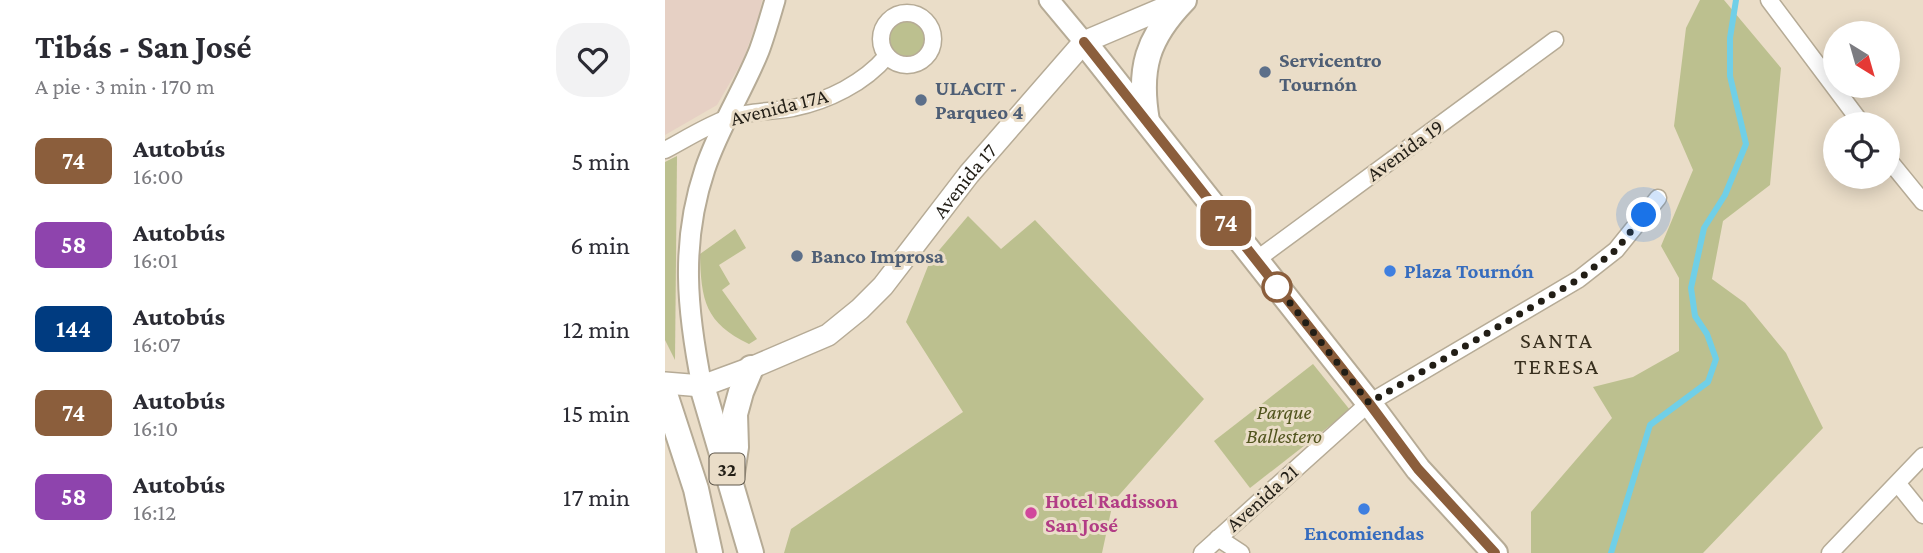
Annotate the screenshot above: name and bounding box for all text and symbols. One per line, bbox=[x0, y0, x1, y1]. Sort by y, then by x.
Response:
north arrow bbox=[1823, 21, 1901, 98]
map controls bbox=[1823, 21, 1900, 189]
button: heart bbox=[556, 23, 630, 97]
text: Tibás - San José bbox=[35, 28, 252, 65]
place label: Servicentro Tournón bbox=[1279, 48, 1382, 96]
marker: Servicentro Tournón bbox=[1257, 64, 1273, 80]
text: A pie · 3 min · 170 m bbox=[35, 73, 215, 99]
place label: ULACIT - Parqueo 4 bbox=[935, 76, 1024, 124]
street label: Avenida 17A bbox=[728, 83, 830, 131]
marker: ULACIT - Parqueo 4 bbox=[913, 92, 929, 108]
button: locate bbox=[1823, 112, 1900, 189]
street label: Avenida 19 bbox=[1362, 114, 1448, 186]
text: Autobús bbox=[133, 134, 225, 163]
street label: Avenida 17 bbox=[928, 139, 1002, 223]
text: 74 bbox=[62, 147, 85, 174]
text: 5 min bbox=[571, 147, 630, 176]
text: 16:00 bbox=[133, 163, 184, 189]
your location bbox=[1626, 197, 1661, 232]
line badge: 74 bbox=[1195, 200, 1257, 246]
text: 74 bbox=[1214, 209, 1238, 236]
text: Autobús bbox=[133, 218, 225, 247]
text: 58 bbox=[61, 231, 86, 258]
text: 6 min bbox=[570, 231, 630, 260]
place label: Banco Improsa bbox=[811, 244, 945, 268]
text: 16:01 bbox=[133, 247, 178, 273]
marker: Banco Improsa bbox=[789, 248, 805, 264]
place label: Plaza Tournón bbox=[1404, 259, 1534, 283]
marker: Plaza Tournón bbox=[1382, 263, 1398, 279]
unlabelled marker bbox=[1262, 272, 1292, 302]
text: Autobús bbox=[133, 302, 225, 331]
text: 144 bbox=[56, 315, 91, 342]
text: 12 min bbox=[562, 315, 630, 344]
district label: SANTA TERESA bbox=[1514, 327, 1600, 379]
text: 16:07 bbox=[133, 331, 181, 357]
text: Autobús bbox=[133, 386, 225, 415]
text: 74 bbox=[62, 399, 85, 426]
text: 15 min bbox=[563, 399, 630, 428]
park label: Parque Ballestero bbox=[1246, 400, 1322, 448]
text: 16:10 bbox=[133, 415, 178, 441]
road number: 32 bbox=[709, 454, 745, 484]
street label: Avenida 21 bbox=[1221, 459, 1303, 537]
text: Autobús bbox=[133, 470, 225, 499]
text: 58 bbox=[61, 483, 86, 510]
text: 17 min bbox=[563, 483, 630, 512]
place label: Hotel Radisson San José bbox=[1045, 489, 1178, 537]
text: 16:12 bbox=[133, 499, 176, 525]
marker: Encomiendas bbox=[1356, 501, 1372, 517]
marker: Hotel Radisson San José bbox=[1023, 505, 1039, 521]
place label: Encomiendas bbox=[1304, 521, 1425, 545]

